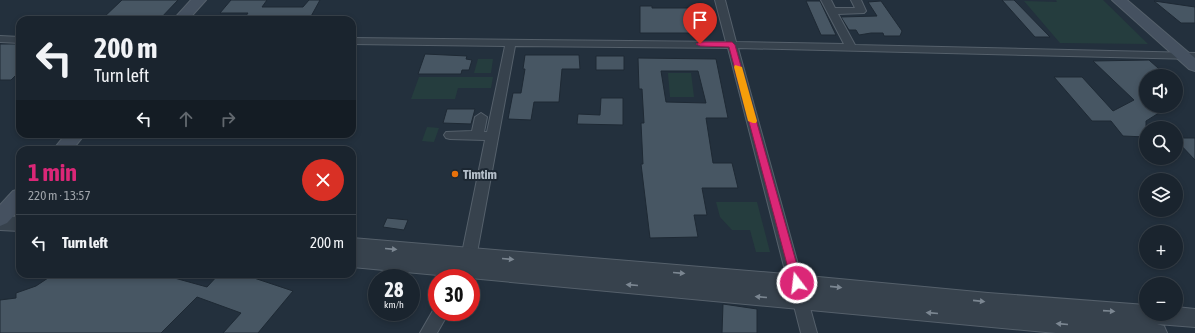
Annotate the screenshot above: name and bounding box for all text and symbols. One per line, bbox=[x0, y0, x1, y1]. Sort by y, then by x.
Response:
pin bbox=[683, 3, 717, 44]
icon: arrive bbox=[689, 9, 711, 31]
icon: left bbox=[28, 32, 80, 84]
text: 200 m bbox=[94, 32, 157, 64]
text: Turn left bbox=[94, 65, 149, 86]
map controls bbox=[1139, 69, 1183, 321]
button: sound bbox=[1139, 69, 1183, 113]
icon: left bbox=[133, 108, 155, 130]
icon: ahead bbox=[175, 108, 197, 130]
icon: right bbox=[217, 108, 239, 130]
button: search bbox=[1139, 121, 1183, 165]
text: 1 min bbox=[28, 159, 77, 186]
button: close bbox=[302, 159, 344, 201]
place label: Timtim bbox=[463, 167, 497, 182]
marker: Timtim bbox=[450, 169, 460, 179]
button: layers bbox=[1139, 173, 1183, 217]
text: 220 m · 13:57 bbox=[28, 188, 91, 203]
button: + bbox=[1139, 225, 1183, 269]
icon: left bbox=[28, 232, 50, 254]
text: Turn left bbox=[62, 234, 108, 251]
text: 200 m bbox=[310, 234, 344, 251]
one-way arrow bbox=[385, 245, 397, 252]
one-way arrow bbox=[502, 256, 514, 263]
position arrow bbox=[776, 262, 818, 304]
speed limit sign: 30 bbox=[428, 269, 480, 321]
one-way arrow bbox=[673, 270, 685, 277]
button: − bbox=[1139, 277, 1183, 321]
text: 28 bbox=[385, 278, 403, 301]
one-way arrow bbox=[626, 281, 638, 288]
one-way arrow bbox=[830, 283, 842, 290]
one-way arrow bbox=[755, 294, 767, 300]
one-way arrow bbox=[973, 297, 985, 304]
text: km/h bbox=[384, 299, 404, 310]
one-way arrow bbox=[1103, 308, 1115, 315]
one-way arrow bbox=[926, 309, 938, 316]
one-way arrow bbox=[1056, 321, 1068, 328]

